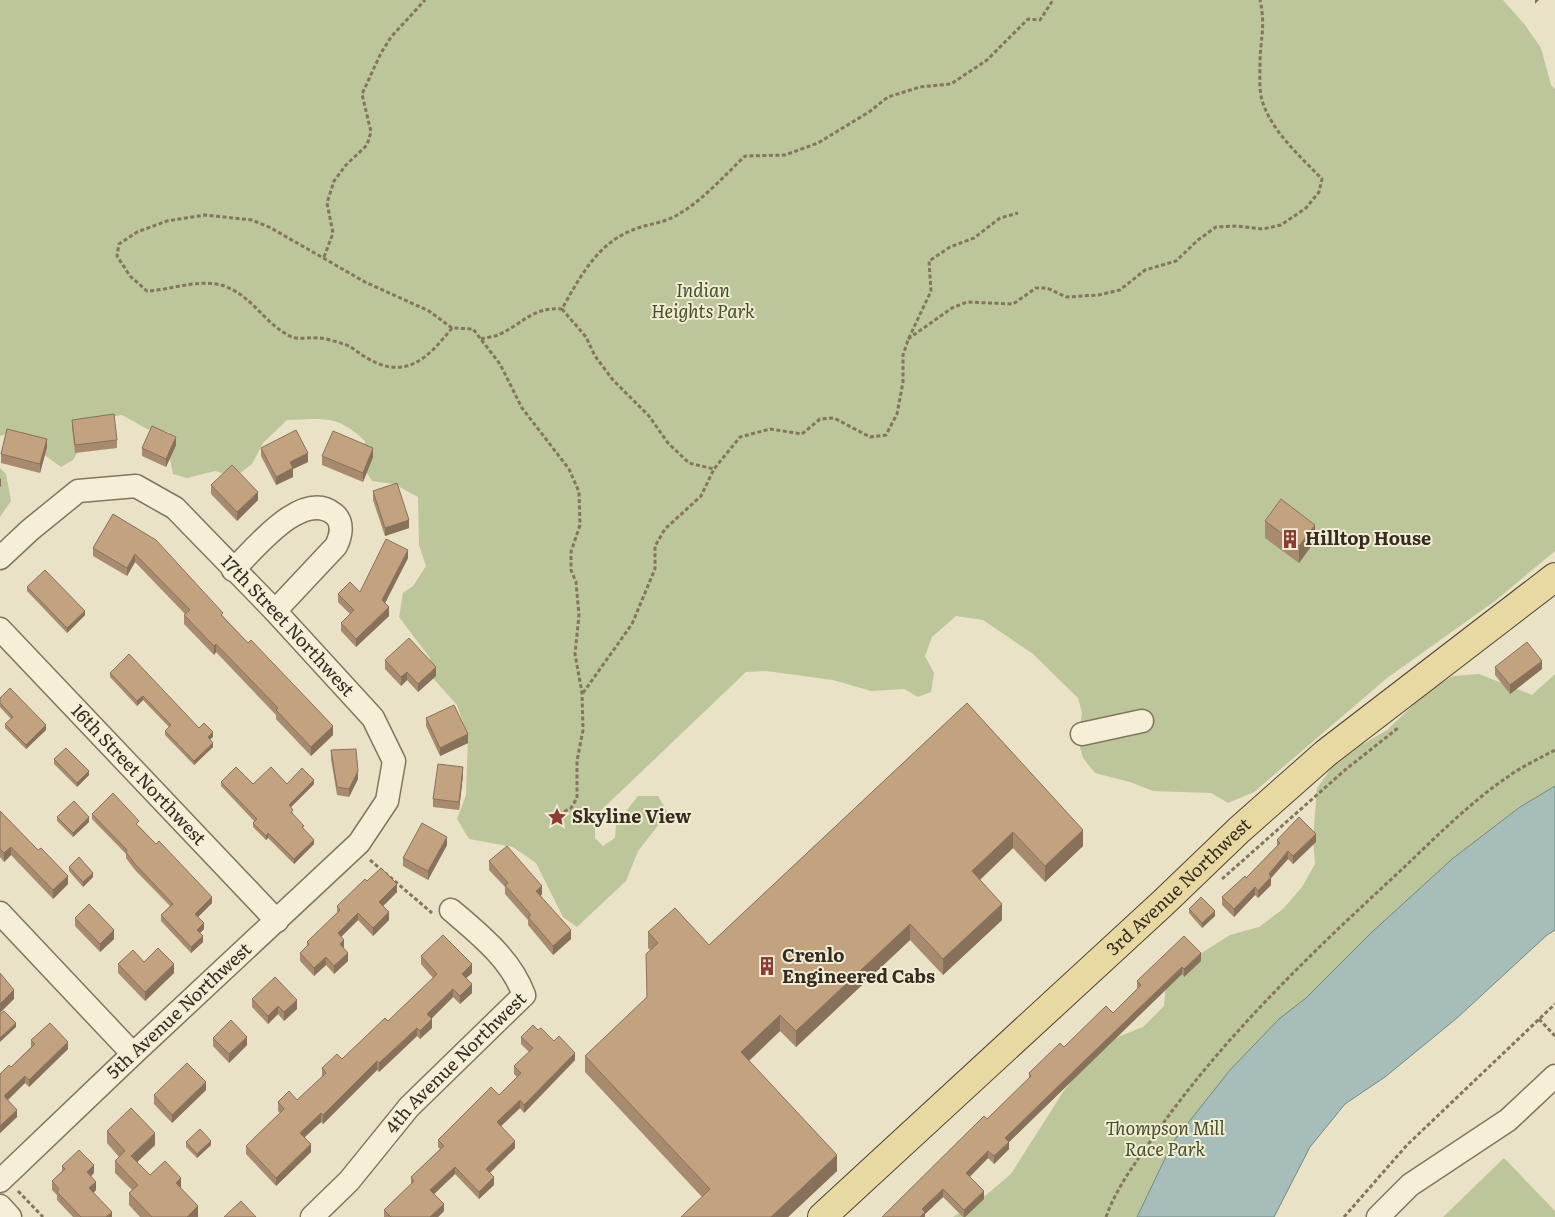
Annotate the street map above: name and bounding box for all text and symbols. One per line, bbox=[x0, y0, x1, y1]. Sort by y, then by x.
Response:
park label: Indian Heights Park bbox=[651, 276, 755, 324]
place label: Hilltop House bbox=[1305, 524, 1431, 551]
building icon: Hilltop House bbox=[1279, 528, 1301, 550]
street label: 17th Street Northwest bbox=[216, 548, 362, 702]
street label: 16th Street Northwest bbox=[66, 697, 214, 851]
place label: Skyline View bbox=[572, 802, 692, 829]
place icon: Skyline View bbox=[546, 806, 568, 828]
street label: 3rd Avenue Northwest bbox=[1099, 810, 1257, 961]
street label: 5th Avenue Northwest bbox=[99, 935, 257, 1084]
place label: Crenlo Engineered Cabs bbox=[782, 941, 935, 989]
building icon: Crenlo Engineered Cabs bbox=[756, 955, 778, 977]
street label: 4th Avenue Northwest bbox=[378, 984, 532, 1139]
park label: Thompson Mill Race Park bbox=[1105, 1114, 1225, 1162]

